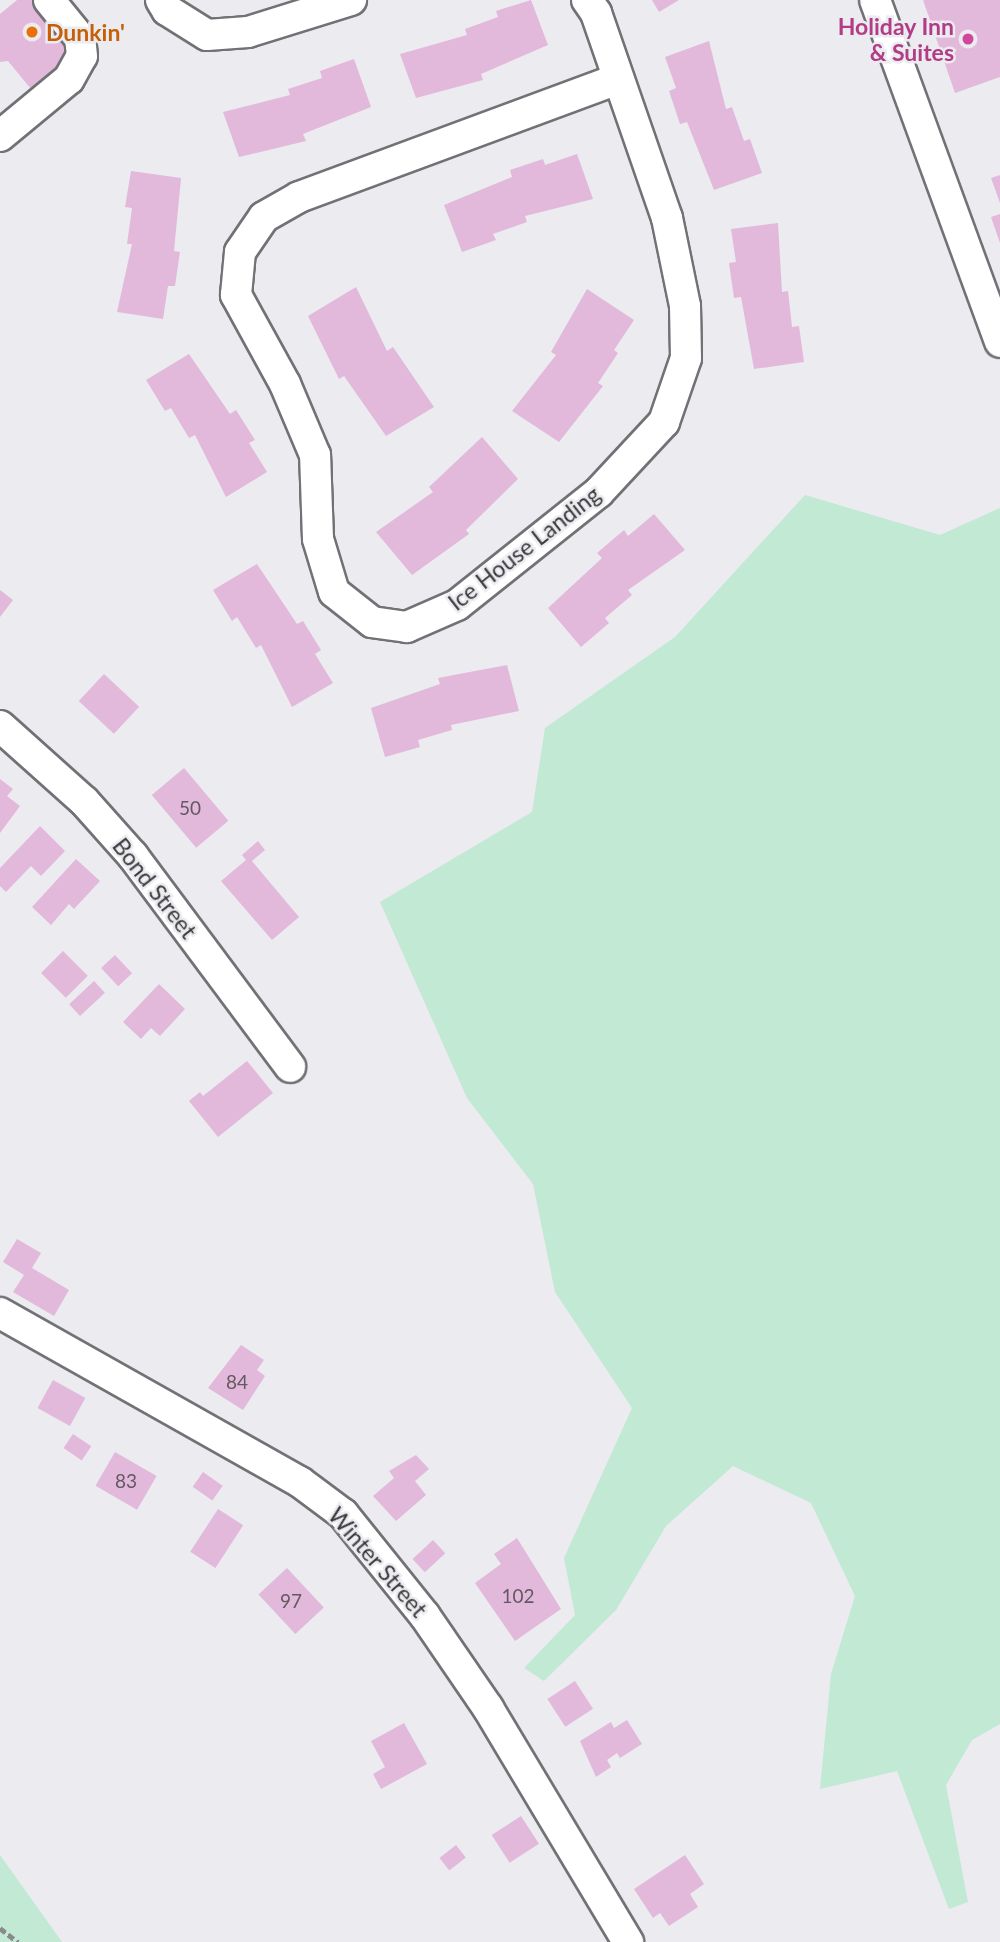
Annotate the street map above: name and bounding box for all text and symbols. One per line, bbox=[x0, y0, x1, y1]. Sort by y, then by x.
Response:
place label: Holiday Inn & Suites bbox=[837, 12, 954, 66]
place label: Dunkin' bbox=[46, 18, 125, 46]
marker: Dunkin' bbox=[24, 24, 40, 40]
marker: Holiday Inn & Suites bbox=[960, 31, 976, 47]
street label: Ice House Landing bbox=[443, 480, 605, 616]
house number: 50 bbox=[179, 797, 201, 819]
street label: Bond Street bbox=[107, 832, 203, 944]
house number: 84 bbox=[226, 1371, 248, 1393]
house number: 83 bbox=[115, 1470, 137, 1492]
street label: Winter Street bbox=[323, 1501, 433, 1623]
house number: 102 bbox=[501, 1585, 535, 1607]
house number: 97 bbox=[280, 1590, 302, 1612]

